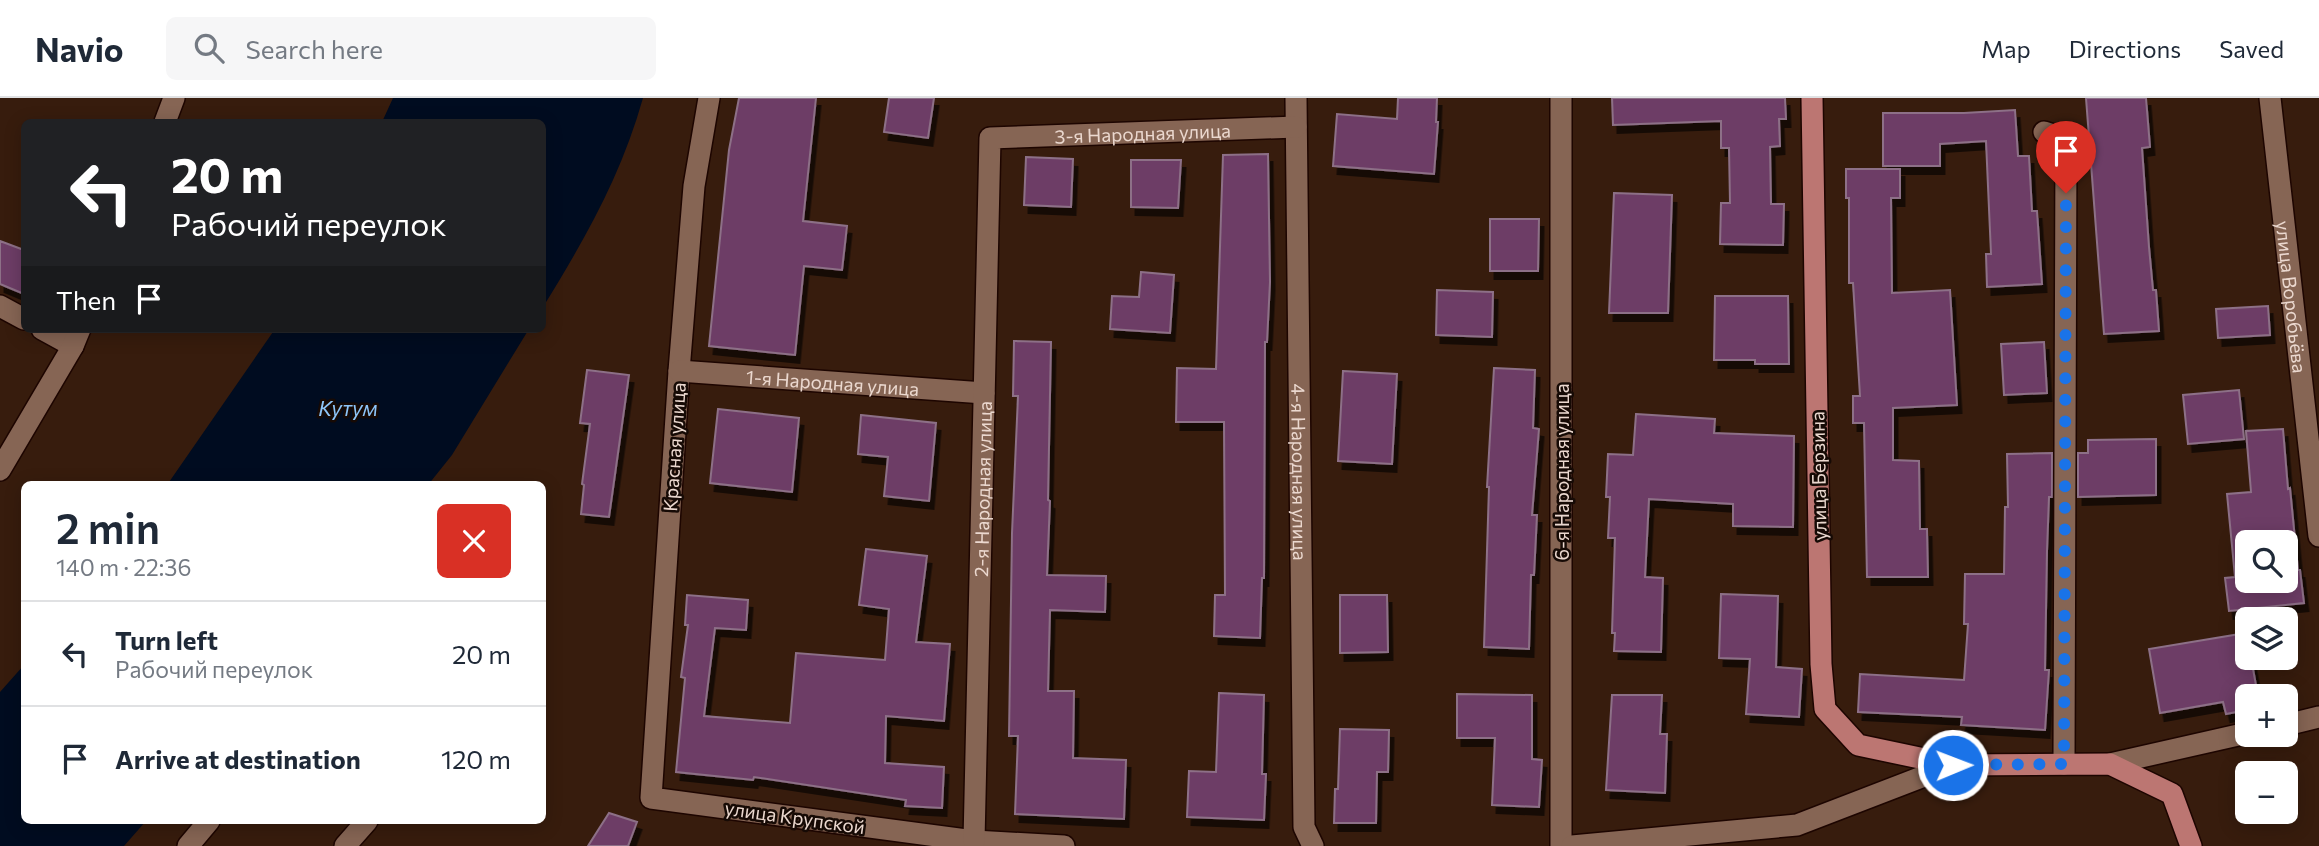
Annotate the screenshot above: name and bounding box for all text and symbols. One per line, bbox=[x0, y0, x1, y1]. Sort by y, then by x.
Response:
search box bbox=[166, 17, 656, 80]
text: Navio bbox=[35, 28, 124, 69]
icon: search bbox=[190, 29, 228, 67]
text: Search here bbox=[246, 33, 383, 64]
text: Map bbox=[1981, 34, 2031, 63]
text: Directions bbox=[2069, 34, 2181, 63]
text: Saved bbox=[2219, 34, 2284, 63]
street label: 3-я Народная улица bbox=[1054, 118, 1231, 147]
pin bbox=[2036, 121, 2096, 193]
icon: arrive bbox=[2047, 132, 2085, 170]
text: 20 m bbox=[171, 143, 283, 203]
icon: left bbox=[56, 147, 147, 238]
text: Рабочий переулок bbox=[171, 203, 447, 243]
street label: улица Воробьёва bbox=[2272, 219, 2312, 374]
icon: arrive bbox=[130, 280, 168, 318]
text: Then bbox=[56, 284, 116, 315]
street label: 1-я Народная улица bbox=[745, 364, 920, 400]
street label: Красная улица bbox=[658, 382, 690, 512]
street label: 4-я Народная улица bbox=[1288, 383, 1313, 561]
street label: 6-я Народная улица bbox=[1550, 384, 1573, 561]
water label: Кутум bbox=[318, 395, 378, 420]
street label: 2-я Народная улица bbox=[969, 401, 996, 577]
street label: улица Берзина bbox=[1805, 411, 1831, 541]
text: 2 min bbox=[56, 501, 160, 553]
button: close bbox=[437, 504, 511, 578]
map controls bbox=[2235, 530, 2298, 824]
button: search bbox=[2235, 530, 2298, 593]
text: 140 m · 22:36 bbox=[56, 553, 191, 581]
button: layers bbox=[2235, 607, 2298, 670]
text: Turn left bbox=[115, 624, 218, 655]
icon: left bbox=[56, 635, 94, 673]
text: 20 m bbox=[452, 638, 511, 669]
text: Рабочий переулок bbox=[115, 655, 313, 683]
button: + bbox=[2235, 684, 2298, 747]
position arrow bbox=[1916, 728, 1990, 802]
icon: arrive bbox=[56, 740, 94, 778]
text: Arrive at destination bbox=[115, 743, 361, 774]
text: 120 m bbox=[441, 743, 511, 774]
button: − bbox=[2235, 761, 2298, 824]
street label: улица Крупской bbox=[723, 796, 867, 838]

